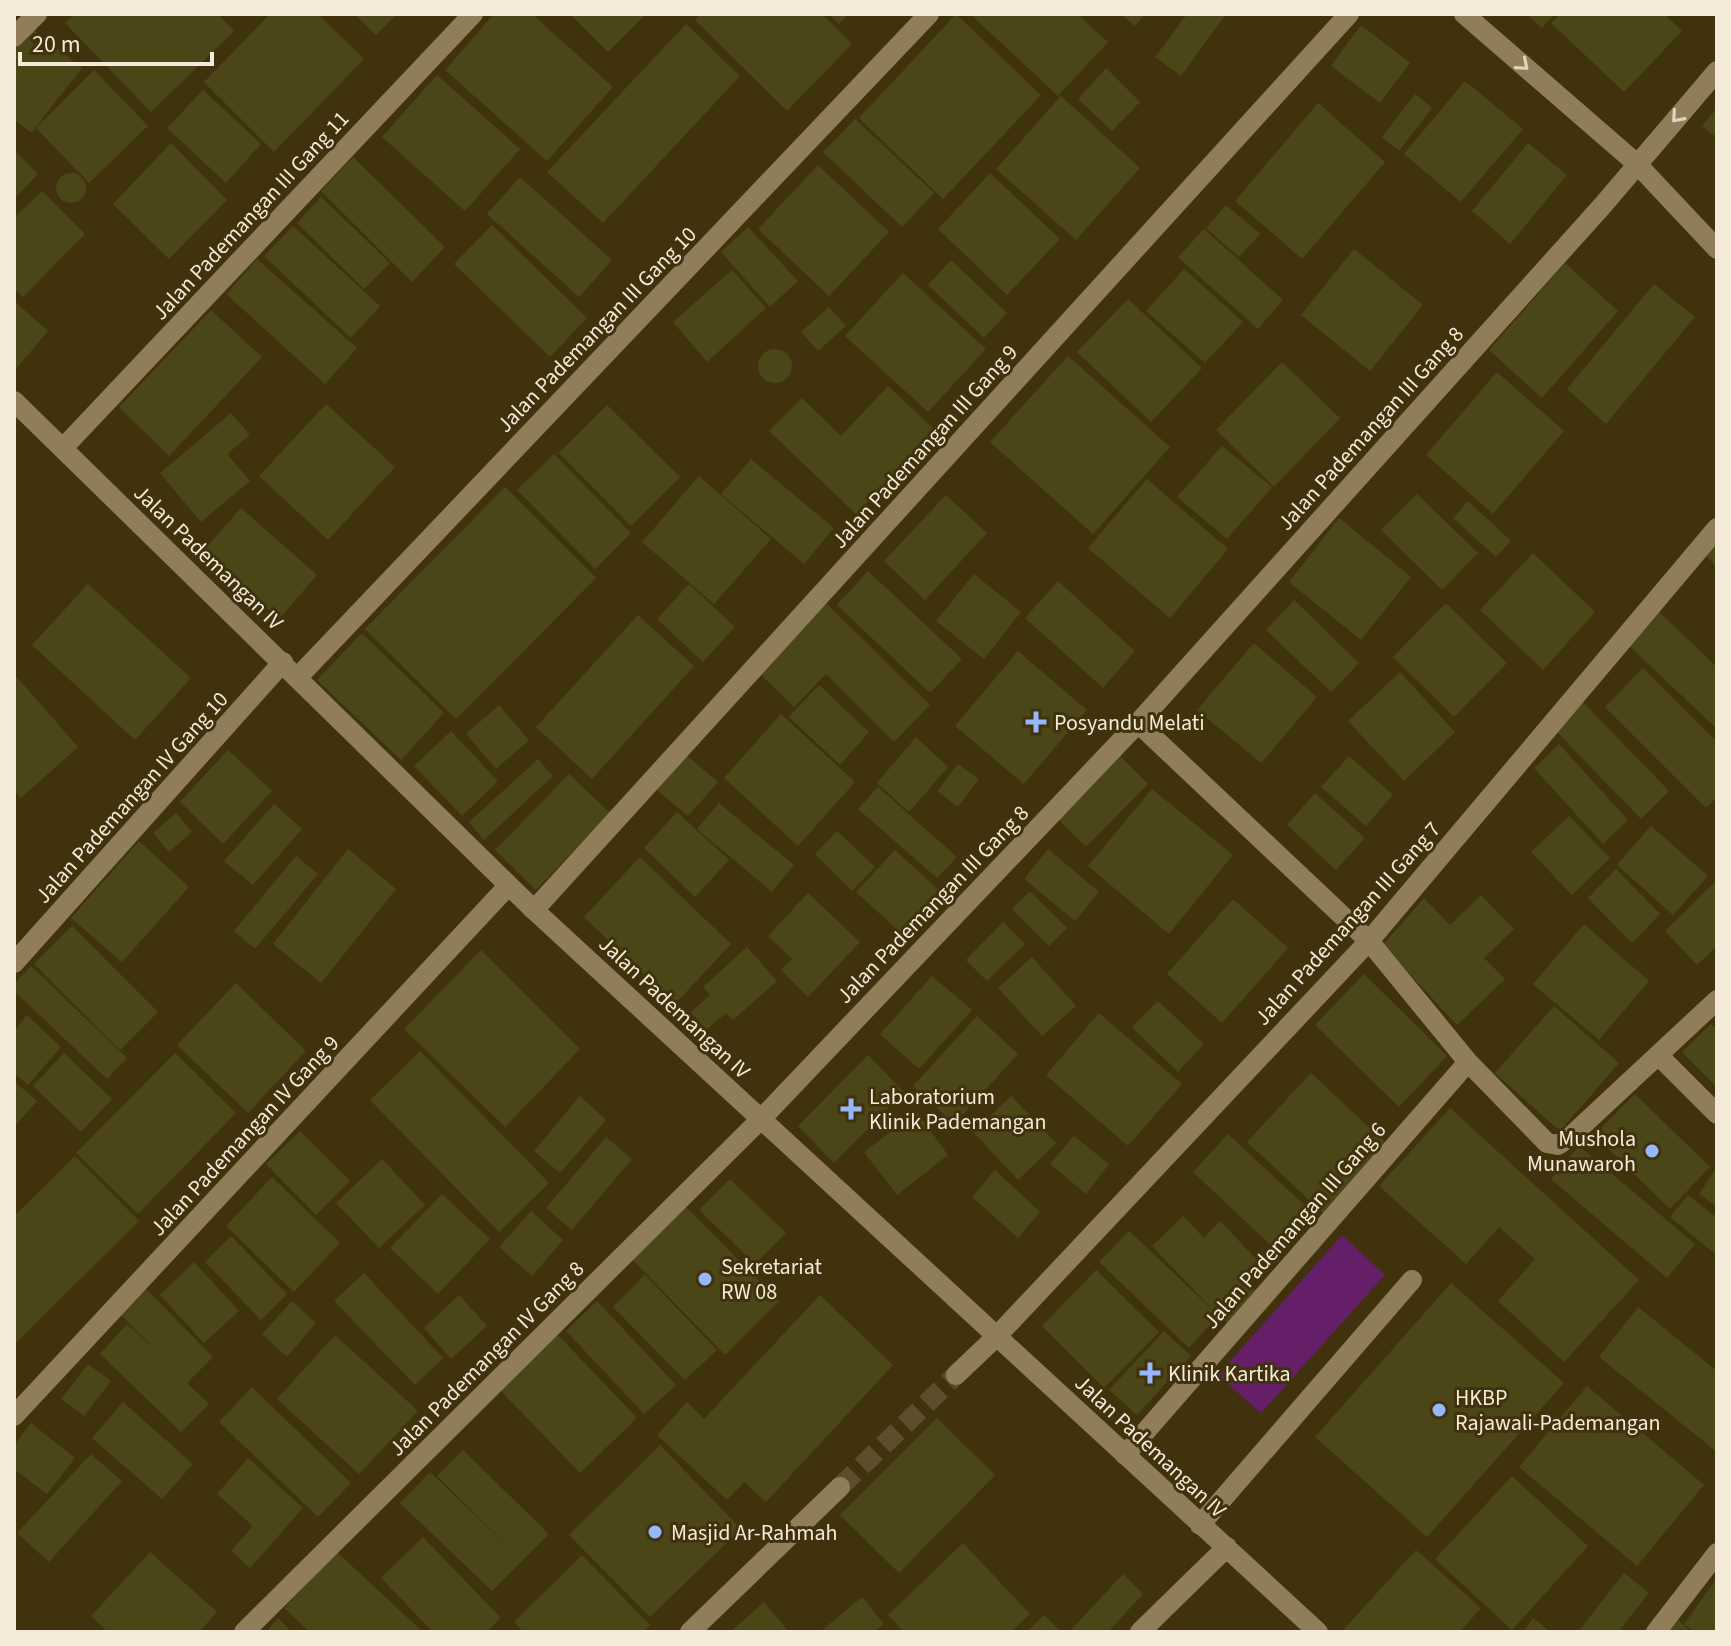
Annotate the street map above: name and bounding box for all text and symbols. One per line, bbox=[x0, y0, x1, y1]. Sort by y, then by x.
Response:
scale bar bbox=[20, 16, 212, 66]
text: 20 m bbox=[32, 27, 81, 62]
one-way arrow bbox=[1514, 55, 1529, 70]
street label: Jalan Pademangan III Gang 11 bbox=[145, 104, 357, 327]
one-way arrow bbox=[1672, 108, 1687, 122]
street label: Jalan Pademangan III Gang 10 bbox=[489, 219, 704, 440]
street label: Jalan Pademangan III Gang 8 bbox=[1270, 319, 1471, 538]
street label: Jalan Pademangan III Gang 9 bbox=[824, 338, 1025, 556]
street label: Jalan Pademangan IV bbox=[126, 478, 291, 638]
street label: Jalan Pademangan IV Gang 10 bbox=[28, 685, 236, 911]
place label: Posyandu Melati bbox=[1054, 707, 1205, 739]
marker: Posyandu Melati bbox=[1025, 711, 1047, 733]
street label: Jalan Pademangan III Gang 8 bbox=[829, 798, 1036, 1011]
street label: Jalan Pademangan III Gang 7 bbox=[1247, 814, 1448, 1033]
street label: Jalan Pademangan IV bbox=[591, 929, 758, 1087]
street label: Jalan Pademangan IV Gang 9 bbox=[143, 1028, 347, 1243]
place label: Laboratorium Klinik Pademangan bbox=[869, 1081, 1046, 1138]
marker: Laboratorium Klinik Pademangan bbox=[840, 1098, 862, 1120]
street label: Jalan Pademangan III Gang 6 bbox=[1196, 1115, 1394, 1336]
place label: Mushola Munawaroh bbox=[1527, 1123, 1636, 1180]
marker: Mushola Munawaroh bbox=[1643, 1142, 1661, 1160]
place label: Sekretariat RW 08 bbox=[721, 1251, 823, 1308]
street label: Jalan Pademangan IV Gang 8 bbox=[382, 1254, 592, 1464]
marker: Sekretariat RW 08 bbox=[696, 1270, 714, 1288]
place label: Klinik Kartika bbox=[1168, 1358, 1291, 1390]
marker: Klinik Kartika bbox=[1139, 1362, 1161, 1384]
street label: Jalan Pademangan IV bbox=[1067, 1368, 1234, 1526]
place label: HKBP Rajawali-Pademangan bbox=[1455, 1382, 1661, 1439]
marker: HKBP Rajawali-Pademangan bbox=[1430, 1401, 1448, 1419]
place label: Masjid Ar-Rahmah bbox=[671, 1517, 837, 1549]
marker: Masjid Ar-Rahmah bbox=[646, 1523, 664, 1541]

